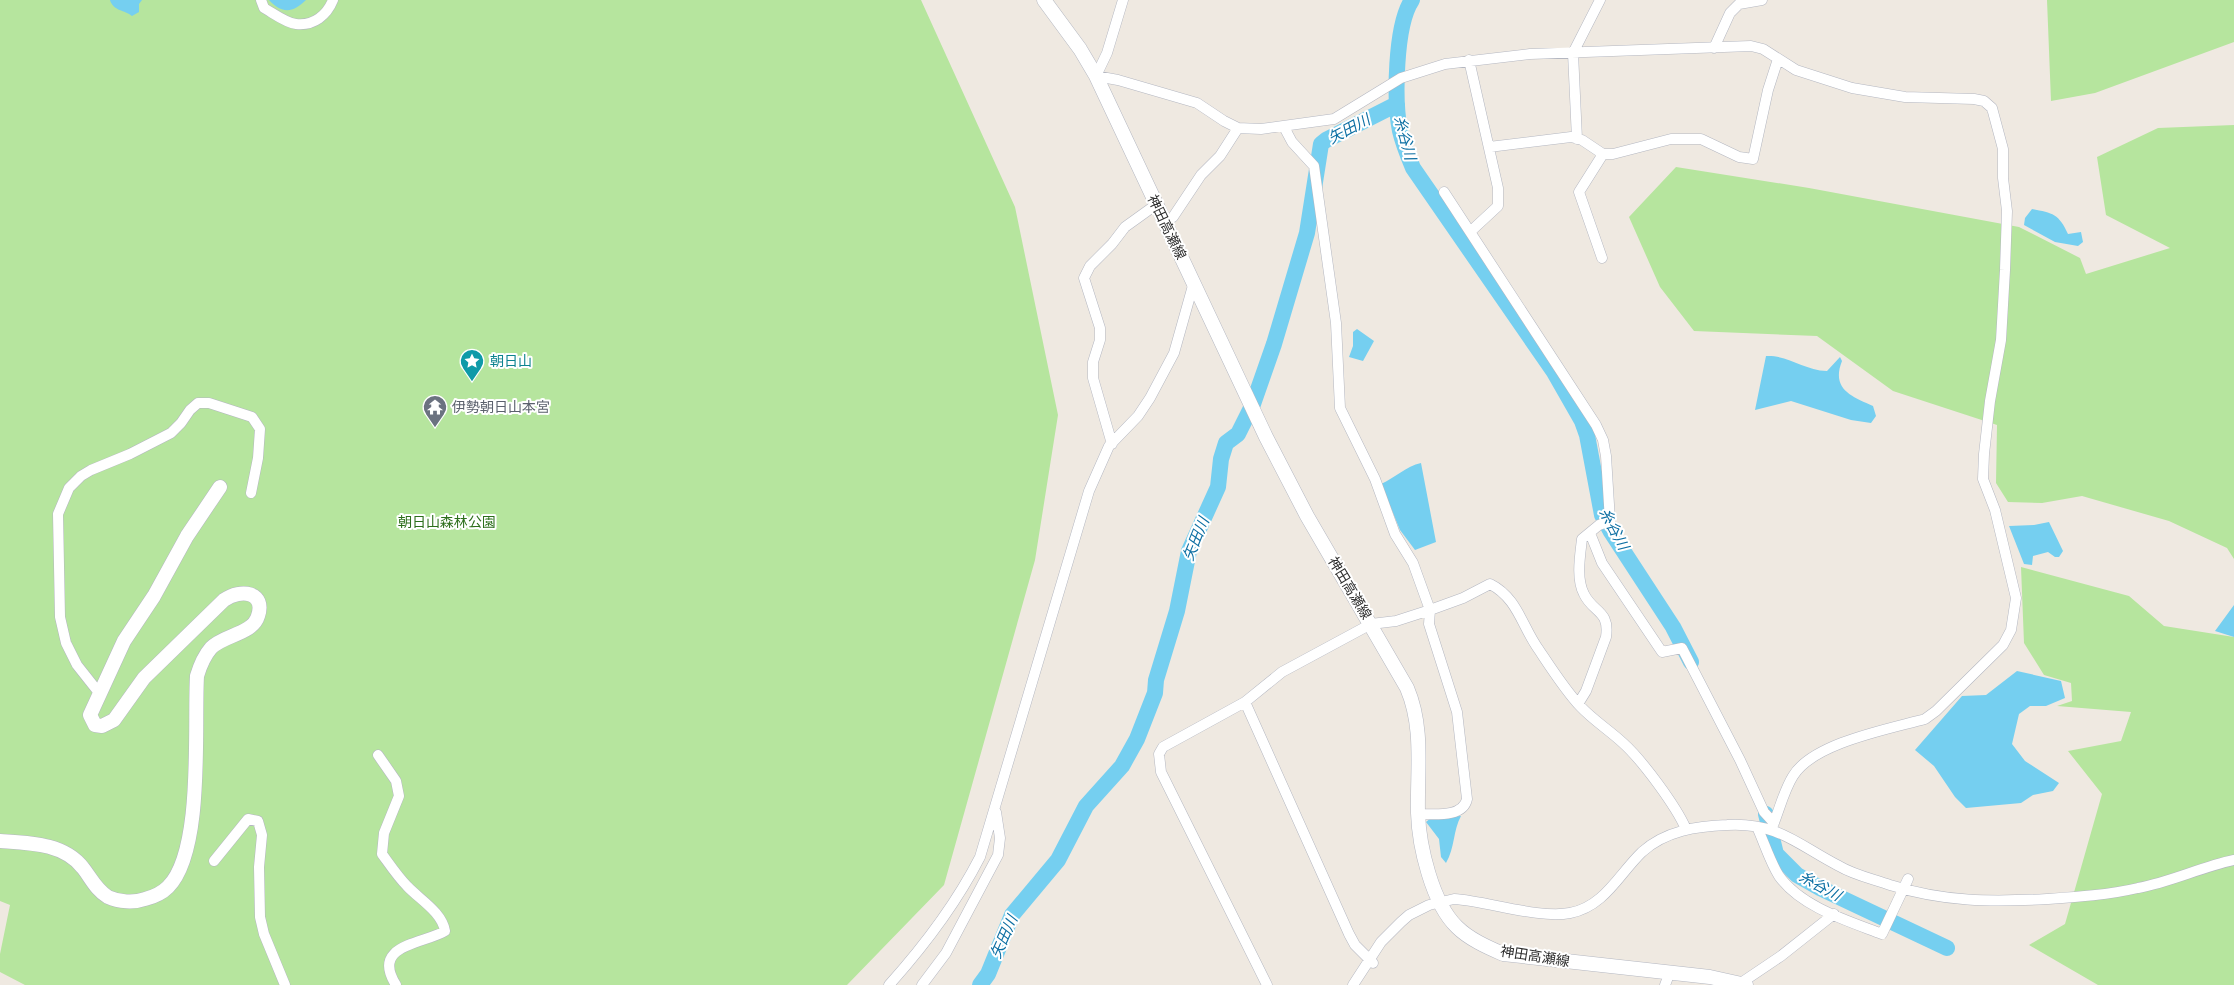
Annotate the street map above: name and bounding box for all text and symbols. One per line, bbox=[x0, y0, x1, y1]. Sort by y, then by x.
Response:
water label: 矢田川 bbox=[1325, 110, 1374, 147]
water label: 糸谷川 bbox=[1391, 114, 1420, 164]
street label: 神田高瀬線 bbox=[1144, 192, 1190, 262]
place icon: 朝日山 bbox=[459, 348, 485, 382]
place label: 朝日山 bbox=[490, 353, 532, 369]
temple icon: 伊勢朝日山本宮 bbox=[422, 394, 448, 428]
place label: 伊勢朝日山本宮 bbox=[452, 399, 550, 415]
water label: 糸谷川 bbox=[1596, 505, 1633, 554]
water label: 矢田川 bbox=[1179, 513, 1213, 563]
park label: 朝日山森林公園 bbox=[398, 514, 496, 530]
street label: 神田高瀬線 bbox=[1325, 554, 1375, 622]
water label: 糸谷川 bbox=[1796, 867, 1846, 905]
water label: 矢田川 bbox=[987, 911, 1021, 961]
street label: 神田高瀬線 bbox=[1499, 943, 1571, 969]

